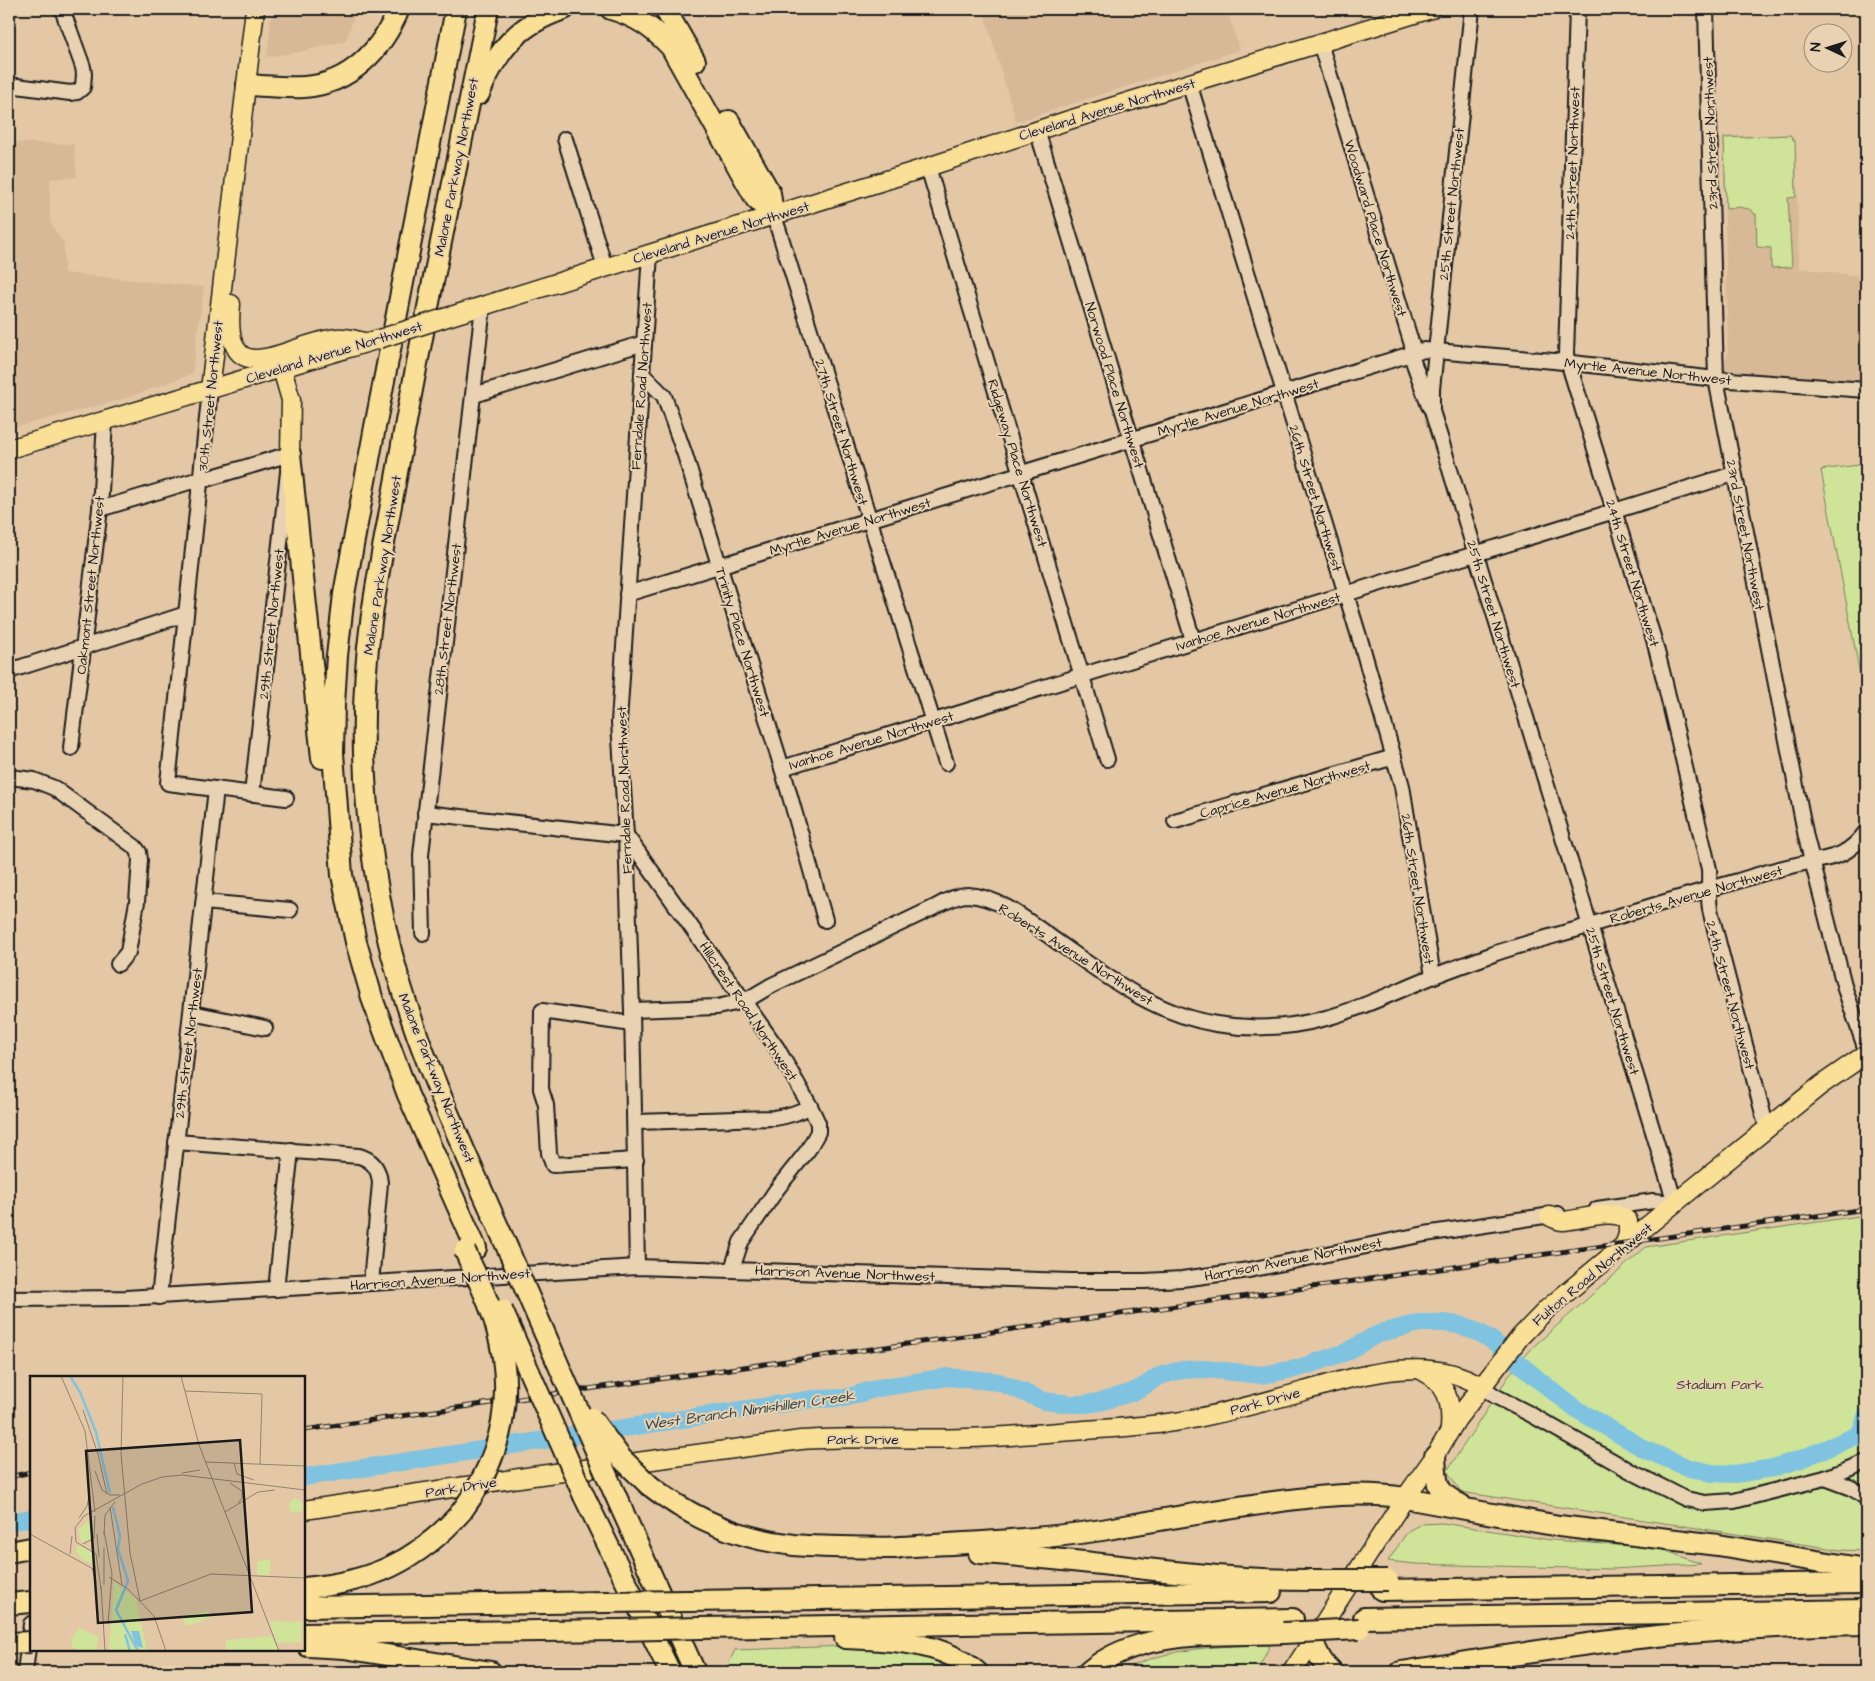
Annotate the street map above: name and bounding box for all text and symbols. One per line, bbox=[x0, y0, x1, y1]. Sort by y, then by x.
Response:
north arrow bbox=[1802, 22, 1852, 72]
text: N bbox=[1806, 42, 1826, 52]
street label: 23rd Street Northwest bbox=[1698, 56, 1724, 210]
street label: Cleveland Avenue Northwest bbox=[1017, 74, 1198, 146]
street label: Malone Parkway Northwest bbox=[430, 76, 484, 258]
street label: 24th Street Northwest bbox=[1560, 86, 1586, 240]
street label: 25th Street Northwest bbox=[1434, 126, 1470, 281]
street label: Woodward Place Northwest bbox=[1339, 137, 1412, 319]
street label: Cleveland Avenue Northwest bbox=[631, 197, 812, 269]
street label: Norwood Place Northwest bbox=[1079, 300, 1149, 471]
street label: Ferndale Road Northwest bbox=[626, 301, 658, 471]
street label: Cleveland Avenue Northwest bbox=[244, 317, 425, 389]
street label: 30th Street Northwest bbox=[193, 319, 229, 472]
street label: Myrtle Avenue Northwest bbox=[1563, 353, 1733, 391]
street label: 27th Street Northwest bbox=[809, 357, 873, 508]
street label: Myrtle Avenue Northwest bbox=[1155, 374, 1322, 442]
street label: Ridgeway Place Northwest bbox=[982, 377, 1052, 550]
street label: 26th Street Northwest bbox=[1283, 423, 1347, 574]
street label: 23rd Street Northwest bbox=[1721, 458, 1769, 613]
street label: Malone Parkway Northwest bbox=[359, 474, 407, 656]
street label: Myrtle Avenue Northwest bbox=[767, 493, 934, 561]
street label: Oakmont Street Northwest bbox=[72, 494, 110, 675]
street label: 24th Street Northwest bbox=[1600, 497, 1664, 650]
street label: 25th Street Northwest bbox=[1461, 538, 1525, 691]
street label: 28th Street Northwest bbox=[429, 542, 467, 696]
street label: 29th Street Northwest bbox=[254, 547, 290, 701]
street label: Trinity Place Northwest bbox=[710, 565, 774, 720]
street label: Ivanhoe Avenue Northwest bbox=[1174, 587, 1343, 657]
street label: Ferndale Road Northwest bbox=[612, 705, 638, 874]
street label: Ivanhoe Avenue Northwest bbox=[787, 706, 956, 776]
street label: Caprice Avenue Northwest bbox=[1198, 756, 1373, 824]
street label: 26th Street Northwest bbox=[1395, 812, 1439, 966]
street label: Roberts Avenue Northwest bbox=[1608, 861, 1785, 929]
street label: Roberts Avenue Northwest bbox=[994, 899, 1157, 1011]
street label: 24th Street Northwest bbox=[1701, 919, 1760, 1072]
street label: 25th Street Northwest bbox=[1580, 925, 1644, 1078]
street label: Hillcrest Road Northwest bbox=[694, 938, 802, 1085]
street label: 29th Street Northwest bbox=[170, 966, 208, 1120]
street label: Malone Parkway Northwest bbox=[393, 990, 479, 1167]
street label: Fulton Road Northwest bbox=[1528, 1218, 1657, 1331]
street label: Harrison Avenue Northwest bbox=[1203, 1233, 1384, 1287]
street label: Harrison Avenue Northwest bbox=[755, 1261, 936, 1287]
street label: Harrison Avenue Northwest bbox=[349, 1264, 531, 1296]
park label: Stadium Park bbox=[1676, 1375, 1764, 1395]
inset map bbox=[30, 1376, 305, 1651]
street label: Park Drive bbox=[1228, 1383, 1303, 1421]
water label: West Branch Nimishillen Creek bbox=[642, 1385, 856, 1436]
street label: Park Drive bbox=[827, 1430, 899, 1450]
street label: Park Drive bbox=[424, 1472, 499, 1503]

